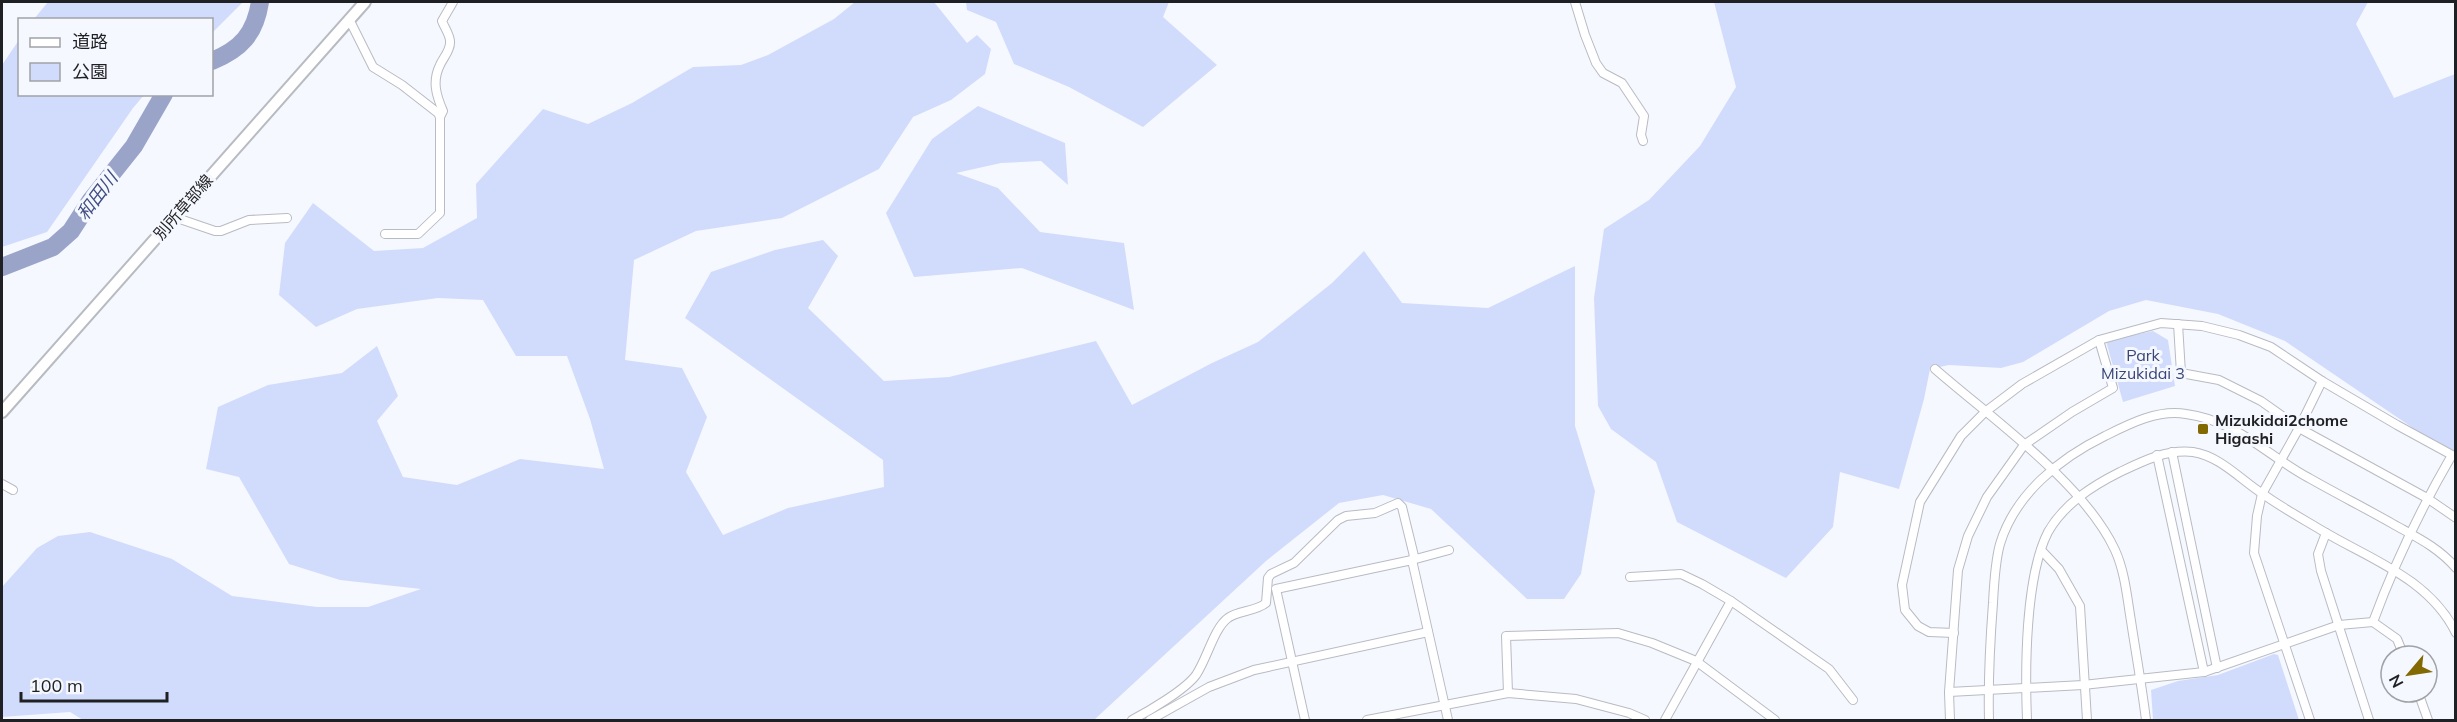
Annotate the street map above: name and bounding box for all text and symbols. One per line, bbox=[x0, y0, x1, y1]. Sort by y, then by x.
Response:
legend bbox=[18, 18, 213, 96]
text: 道路 bbox=[72, 30, 108, 53]
text: 公園 bbox=[72, 60, 108, 83]
water label: 和田川 bbox=[72, 166, 124, 224]
street label: 別所草部線 bbox=[149, 170, 217, 244]
park label: Park Mizukidai 3 bbox=[2101, 345, 2185, 383]
place label: Mizukidai2chome Higashi bbox=[2215, 410, 2348, 448]
marker: Mizukidai2chome Higashi bbox=[2196, 422, 2210, 436]
north arrow bbox=[2379, 644, 2439, 704]
scale bar bbox=[21, 665, 166, 703]
text: N bbox=[2384, 671, 2408, 691]
text: 100 m bbox=[30, 674, 83, 697]

